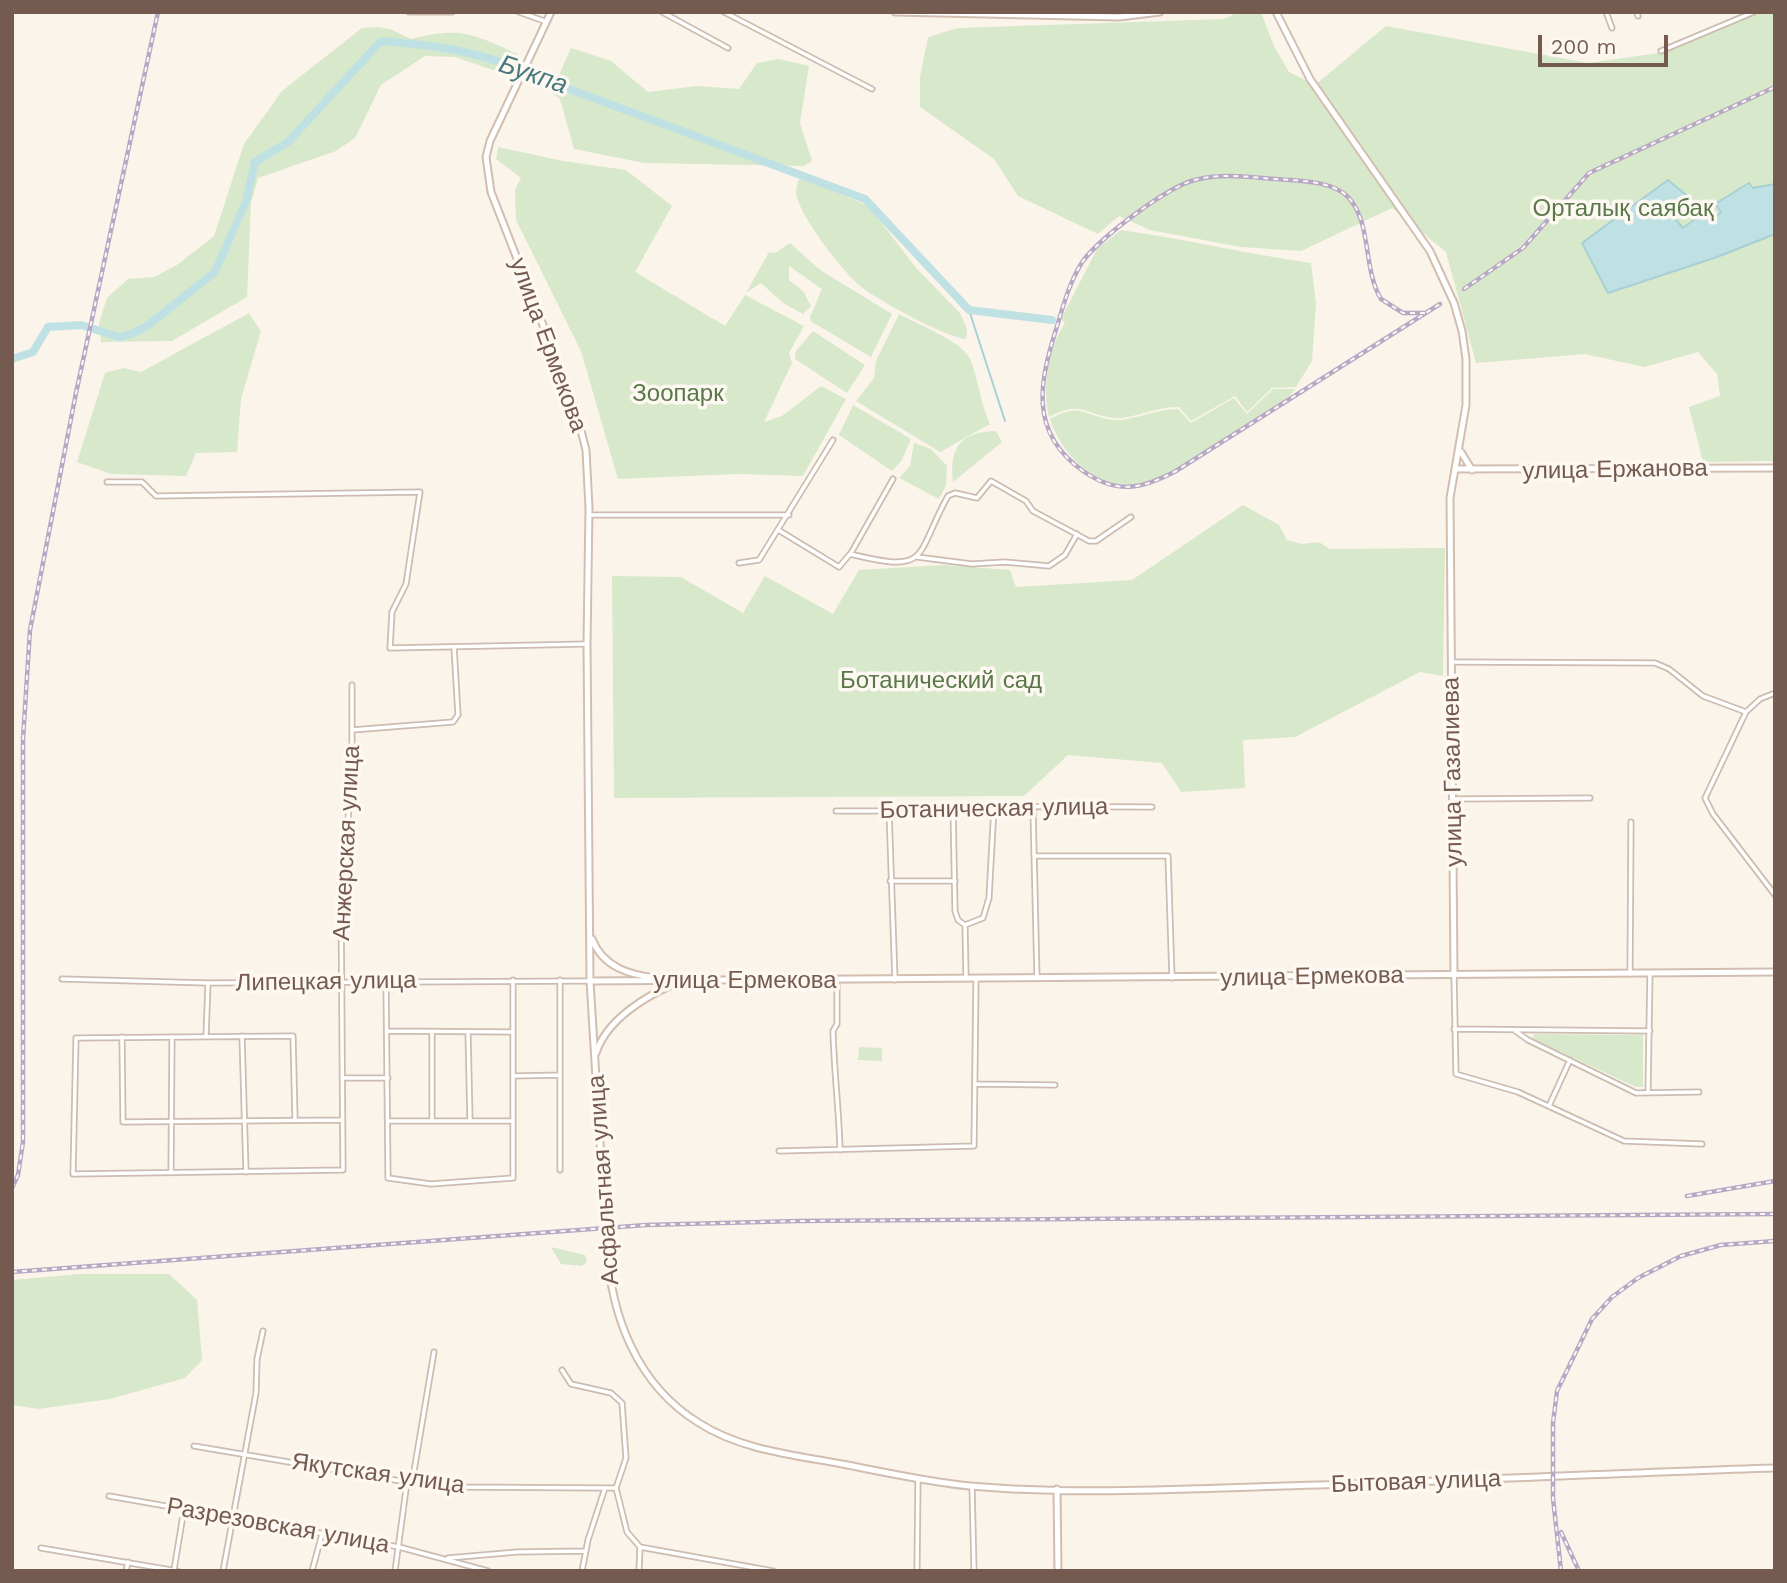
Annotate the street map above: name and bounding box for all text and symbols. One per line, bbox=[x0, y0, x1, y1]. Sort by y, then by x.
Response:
scale bar bbox=[1542, 21, 1672, 65]
text: 200 m bbox=[1551, 34, 1617, 59]
water label: Букпа bbox=[495, 49, 571, 101]
park label: Орталық саябақ bbox=[1533, 195, 1713, 223]
street label: улица Ермекова bbox=[503, 254, 593, 436]
park label: Зоопарк bbox=[632, 380, 724, 408]
street label: улица Ержанова bbox=[1522, 454, 1708, 486]
park label: Ботанический сад bbox=[840, 667, 1042, 695]
street label: улица Газалиева bbox=[1437, 677, 1469, 867]
street label: Анжерская улица bbox=[328, 745, 366, 941]
street label: Ботаническая улица bbox=[879, 793, 1109, 825]
street label: улица Ермекова bbox=[1220, 961, 1404, 993]
street label: Липецкая улица bbox=[235, 966, 417, 998]
street label: улица Ермекова bbox=[653, 967, 837, 995]
street label: Асфальтная улица bbox=[582, 1074, 626, 1286]
street label: Якутская улица bbox=[290, 1448, 466, 1500]
street label: Бытовая улица bbox=[1331, 1465, 1501, 1499]
street label: Разрезовская улица bbox=[164, 1492, 392, 1560]

